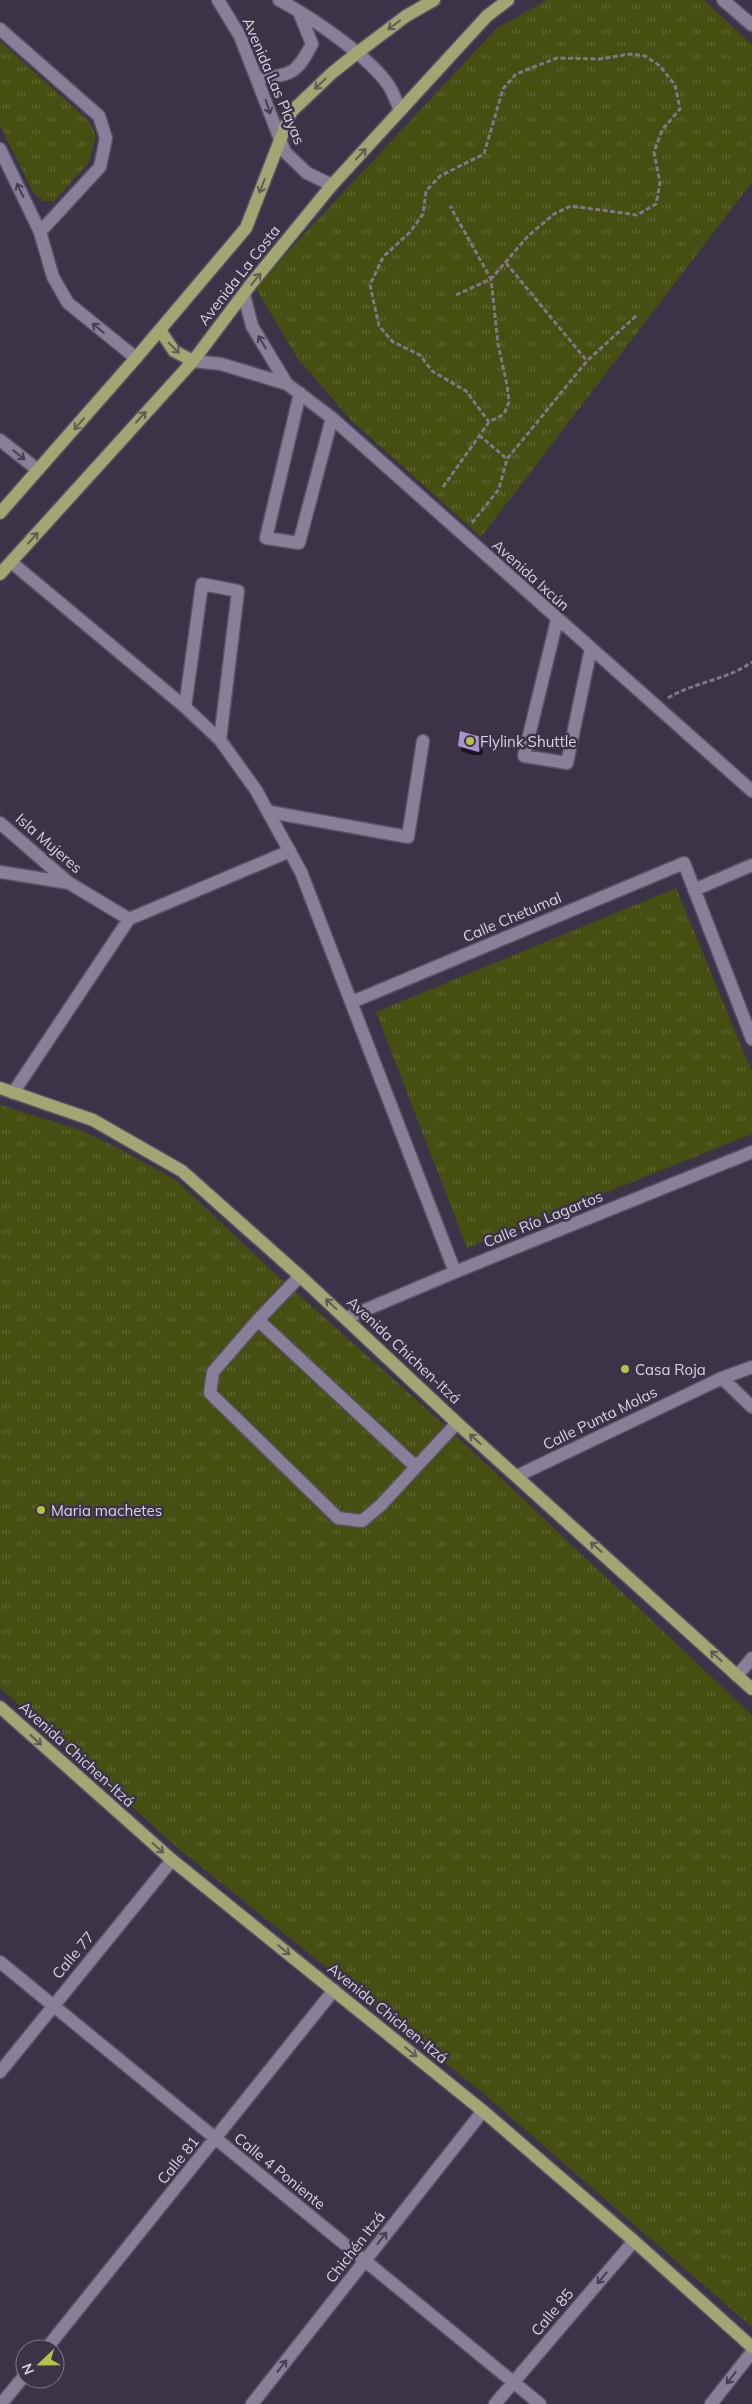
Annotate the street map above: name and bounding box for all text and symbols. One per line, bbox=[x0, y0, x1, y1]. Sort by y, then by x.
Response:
street label: Avenida Las Playas bbox=[239, 15, 309, 147]
one-way arrow bbox=[388, 19, 401, 30]
one-way arrow bbox=[314, 78, 326, 90]
one-way arrow bbox=[264, 99, 273, 114]
one-way arrow bbox=[355, 148, 366, 161]
one-way arrow bbox=[257, 178, 266, 193]
one-way arrow bbox=[15, 183, 24, 198]
street label: Avenida La Costa bbox=[194, 221, 284, 329]
one-way arrow bbox=[250, 272, 261, 285]
one-way arrow bbox=[92, 322, 105, 333]
one-way arrow bbox=[256, 335, 266, 349]
one-way arrow bbox=[168, 342, 180, 354]
one-way arrow bbox=[136, 411, 147, 424]
one-way arrow bbox=[73, 417, 84, 430]
one-way arrow bbox=[12, 450, 25, 461]
one-way arrow bbox=[27, 531, 38, 544]
street label: Avenida Ixcún bbox=[488, 535, 574, 615]
place label: Flylink Shuttle bbox=[480, 732, 576, 751]
marker: Flylink Shuttle bbox=[464, 735, 476, 747]
street label: Isla Mujeres bbox=[12, 809, 86, 877]
street label: Calle Chetumal bbox=[460, 888, 564, 946]
street label: Calle Río Lagartos bbox=[481, 1186, 605, 1252]
street label: Avenida Chichen-Itzá bbox=[343, 1292, 465, 1408]
one-way arrow bbox=[324, 1298, 337, 1310]
place label: Casa Roja bbox=[635, 1360, 706, 1379]
marker: Casa Roja bbox=[619, 1363, 631, 1375]
street label: Calle Punta Molas bbox=[540, 1382, 660, 1454]
one-way arrow bbox=[468, 1433, 481, 1444]
place label: Maria machetes bbox=[51, 1501, 162, 1520]
marker: Maria machetes bbox=[35, 1504, 47, 1516]
one-way arrow bbox=[589, 1541, 602, 1553]
one-way arrow bbox=[710, 1651, 723, 1662]
street label: Avenida Chichen-Itzá bbox=[15, 1697, 139, 1811]
one-way arrow bbox=[30, 1734, 43, 1745]
one-way arrow bbox=[151, 1842, 164, 1853]
street label: Calle 77 bbox=[48, 1927, 98, 1983]
one-way arrow bbox=[277, 1945, 290, 1956]
street label: Avenida Chichen-Itzá bbox=[324, 1959, 452, 2067]
one-way arrow bbox=[404, 2047, 417, 2058]
street label: Calle 4 Poniente bbox=[231, 2128, 329, 2214]
street label: Calle 81 bbox=[153, 2132, 203, 2188]
street label: Chichén Itzá bbox=[321, 2207, 389, 2287]
one-way arrow bbox=[377, 2232, 388, 2245]
one-way arrow bbox=[597, 2271, 608, 2284]
street label: Calle 85 bbox=[527, 2284, 577, 2340]
north arrow bbox=[15, 2339, 65, 2389]
one-way arrow bbox=[276, 2360, 287, 2373]
text: N bbox=[18, 2361, 38, 2377]
one-way arrow bbox=[726, 2371, 737, 2384]

